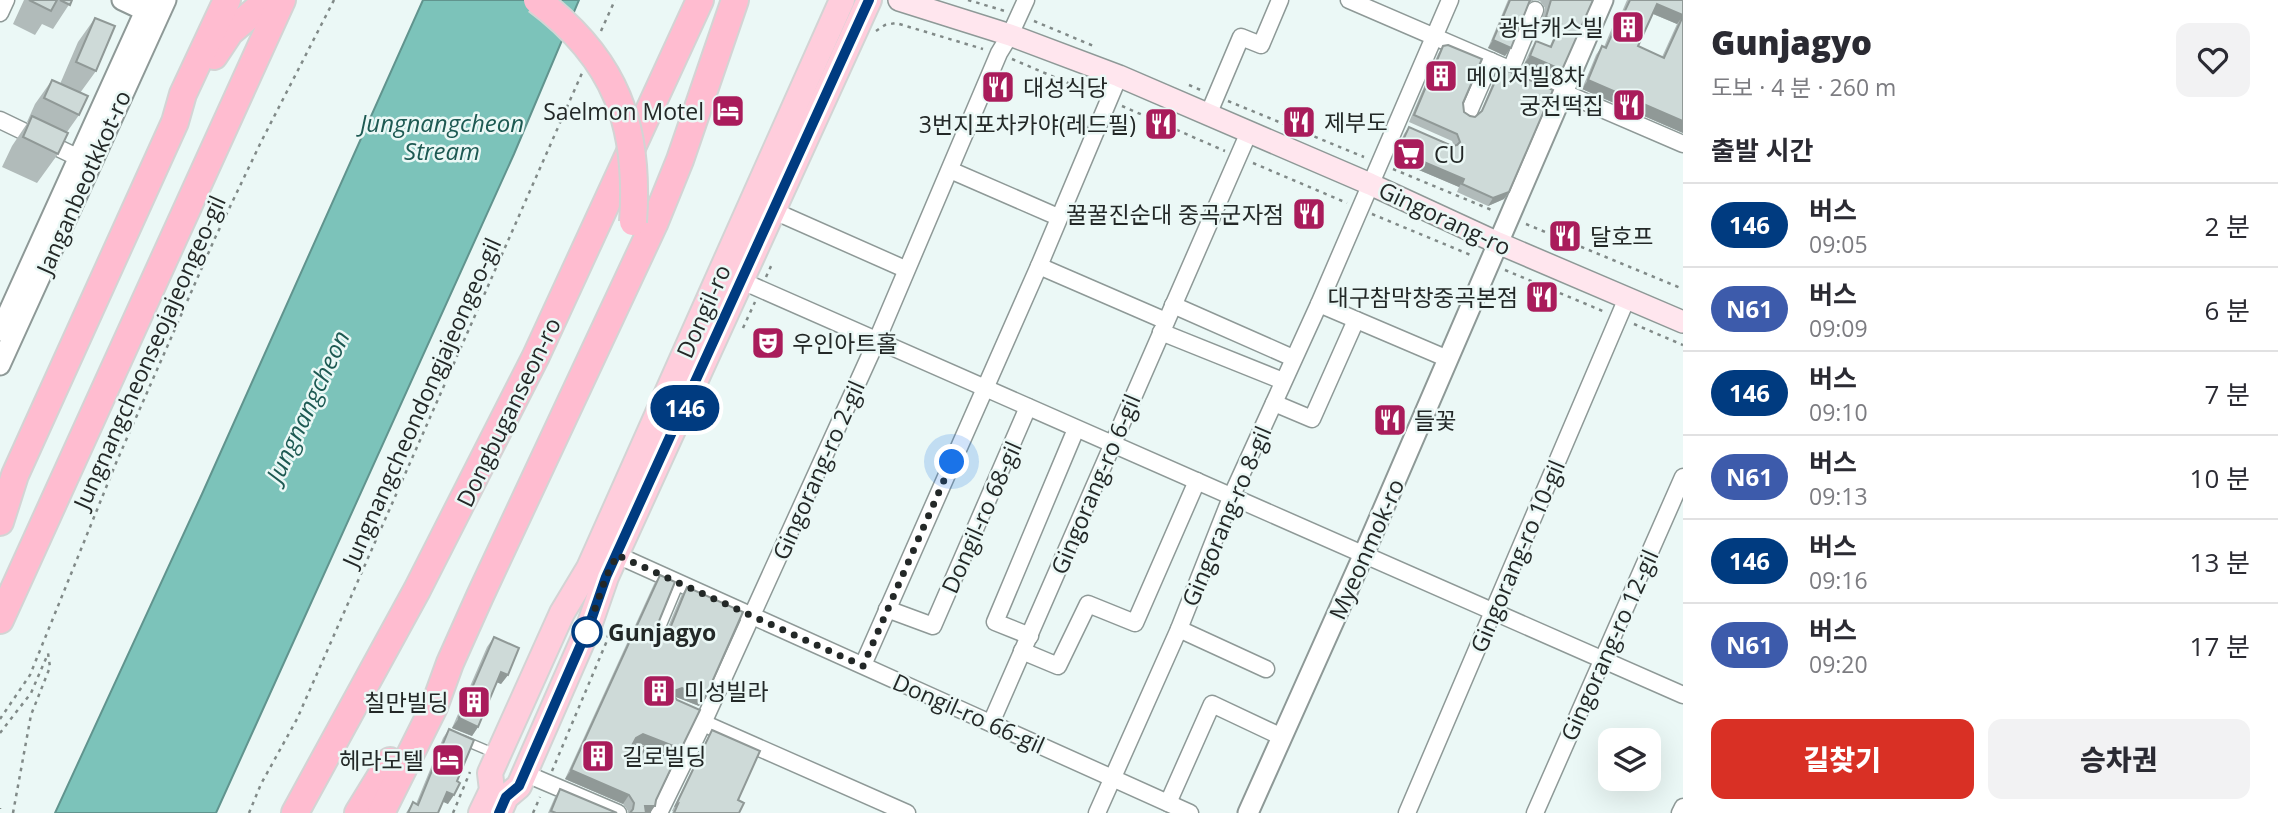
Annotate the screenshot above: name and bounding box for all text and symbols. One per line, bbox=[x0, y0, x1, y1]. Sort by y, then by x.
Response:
building icon: 광남캐스빌 bbox=[1609, 8, 1647, 46]
place label: 광남캐스빌 bbox=[1498, 11, 1604, 43]
text: Gunjagyo bbox=[1711, 20, 1872, 65]
button: heart bbox=[2176, 23, 2250, 97]
building icon: 메이저빌8차 bbox=[1422, 57, 1460, 95]
place label: 메이저빌8차 bbox=[1466, 60, 1585, 92]
restaurant icon: 대성식당 bbox=[979, 68, 1017, 106]
place label: 대성식당 bbox=[1023, 71, 1108, 103]
text: 도보 · 4 분 · 260 m bbox=[1711, 71, 1896, 103]
street label: Janganbeotkkot-ro bbox=[27, 85, 138, 281]
restaurant icon: 궁전떡집 bbox=[1610, 86, 1648, 124]
place label: 궁전떡집 bbox=[1519, 89, 1604, 121]
hotel icon: Saelmon Motel bbox=[709, 92, 747, 130]
place label: Saelmon Motel bbox=[543, 95, 704, 127]
restaurant icon: 제부도 bbox=[1280, 103, 1318, 141]
restaurant icon: 3번지포차카야(레드필) bbox=[1142, 105, 1180, 143]
water label: Jungnangcheon Stream bbox=[356, 106, 524, 167]
place label: 제부도 bbox=[1324, 106, 1387, 138]
place label: 3번지포차카야(레드필) bbox=[919, 108, 1136, 140]
text: 출발 시간 bbox=[1711, 132, 1813, 168]
supermarket icon: CU bbox=[1390, 135, 1428, 173]
place label: CU bbox=[1434, 138, 1465, 170]
street label: Gingorang-ro bbox=[1374, 173, 1516, 263]
street label: Jungnangcheonseojajeongeo-gil bbox=[64, 190, 233, 516]
text: 버스 bbox=[1809, 192, 1857, 228]
restaurant icon: 꿀꿀진순대 중곡군자점 bbox=[1290, 195, 1328, 233]
place label: 꿀꿀진순대 중곡군자점 bbox=[1066, 198, 1284, 230]
text: 146 bbox=[1729, 208, 1770, 241]
text: 2 분 bbox=[2204, 208, 2250, 244]
restaurant icon: 달호프 bbox=[1546, 217, 1584, 255]
place label: 달호프 bbox=[1590, 220, 1653, 252]
text: 09:05 bbox=[1809, 228, 1868, 260]
street label: Jungnangcheondongjajeongeo-gil bbox=[333, 233, 508, 573]
street label: Dongil-ro bbox=[668, 259, 738, 363]
text: 버스 bbox=[1809, 276, 1857, 312]
restaurant icon: 대구참막창중곡본점 bbox=[1523, 278, 1561, 316]
place label: 대구참막창중곡본점 bbox=[1328, 281, 1518, 313]
text: N61 bbox=[1726, 292, 1773, 325]
text: 6 분 bbox=[2204, 292, 2250, 328]
street label: Dongbuganseon-ro bbox=[448, 312, 568, 512]
text: 09:09 bbox=[1809, 312, 1868, 344]
theatre icon: 우인아트홀 bbox=[749, 324, 787, 362]
water label: Jungnangcheon bbox=[256, 325, 357, 491]
place label: 우인아트홀 bbox=[792, 327, 898, 359]
text: 버스 bbox=[1809, 360, 1857, 396]
street label: Gingorang-ro 2-gil bbox=[764, 375, 872, 565]
text: 146 bbox=[1729, 376, 1770, 409]
text: 7 분 bbox=[2204, 376, 2250, 412]
line badge: 146 bbox=[645, 385, 725, 431]
street label: Gingorang-ro 6-gil bbox=[1043, 389, 1147, 579]
text: 146 bbox=[664, 391, 706, 424]
text: 09:10 bbox=[1809, 396, 1868, 428]
restaurant icon: 들꽃 bbox=[1371, 401, 1409, 439]
place label: 들꽃 bbox=[1414, 404, 1456, 436]
street label: Gingorang-ro 8-gil bbox=[1174, 421, 1278, 611]
street label: Dongil-ro 68-gil bbox=[933, 436, 1029, 598]
your location bbox=[934, 444, 969, 479]
text: 버스 bbox=[1809, 444, 1857, 480]
street label: Gingorang-ro 10-gil bbox=[1462, 455, 1572, 657]
text: N61 bbox=[1726, 460, 1773, 493]
text: 10 분 bbox=[2190, 460, 2250, 496]
street label: Myeonmok-ro bbox=[1321, 474, 1411, 624]
text: 09:13 bbox=[1809, 480, 1868, 512]
text: 버스 bbox=[1809, 528, 1857, 564]
street label: Gingorang-ro 12-gil bbox=[1552, 544, 1666, 746]
text: 146 bbox=[1729, 544, 1770, 577]
text: 13 분 bbox=[2190, 544, 2250, 580]
text: 09:16 bbox=[1809, 564, 1868, 596]
text: 버스 bbox=[1809, 612, 1857, 648]
place label: Gunjagyo bbox=[608, 616, 716, 648]
marker: Gunjagyo bbox=[572, 617, 602, 647]
text: N61 bbox=[1726, 628, 1773, 661]
text: 17 분 bbox=[2190, 628, 2250, 664]
text: 09:20 bbox=[1809, 648, 1868, 680]
street label: Dongil-ro 66-gil bbox=[888, 665, 1050, 761]
building icon: 미성빌라 bbox=[640, 672, 678, 710]
place label: 미성빌라 bbox=[684, 675, 769, 707]
building icon: 칠만빌딩 bbox=[455, 683, 493, 721]
place label: 칠만빌딩 bbox=[364, 686, 449, 718]
button: 길찾기 bbox=[1711, 719, 1974, 799]
button: 승차권 bbox=[1988, 719, 2250, 799]
map controls bbox=[1598, 728, 1661, 791]
button: layers bbox=[1598, 728, 1661, 791]
building icon: 길로빌딩 bbox=[579, 737, 617, 775]
place label: 길로빌딩 bbox=[622, 740, 707, 772]
hotel icon: 헤라모텔 bbox=[429, 741, 467, 779]
place label: 헤라모텔 bbox=[339, 744, 424, 776]

